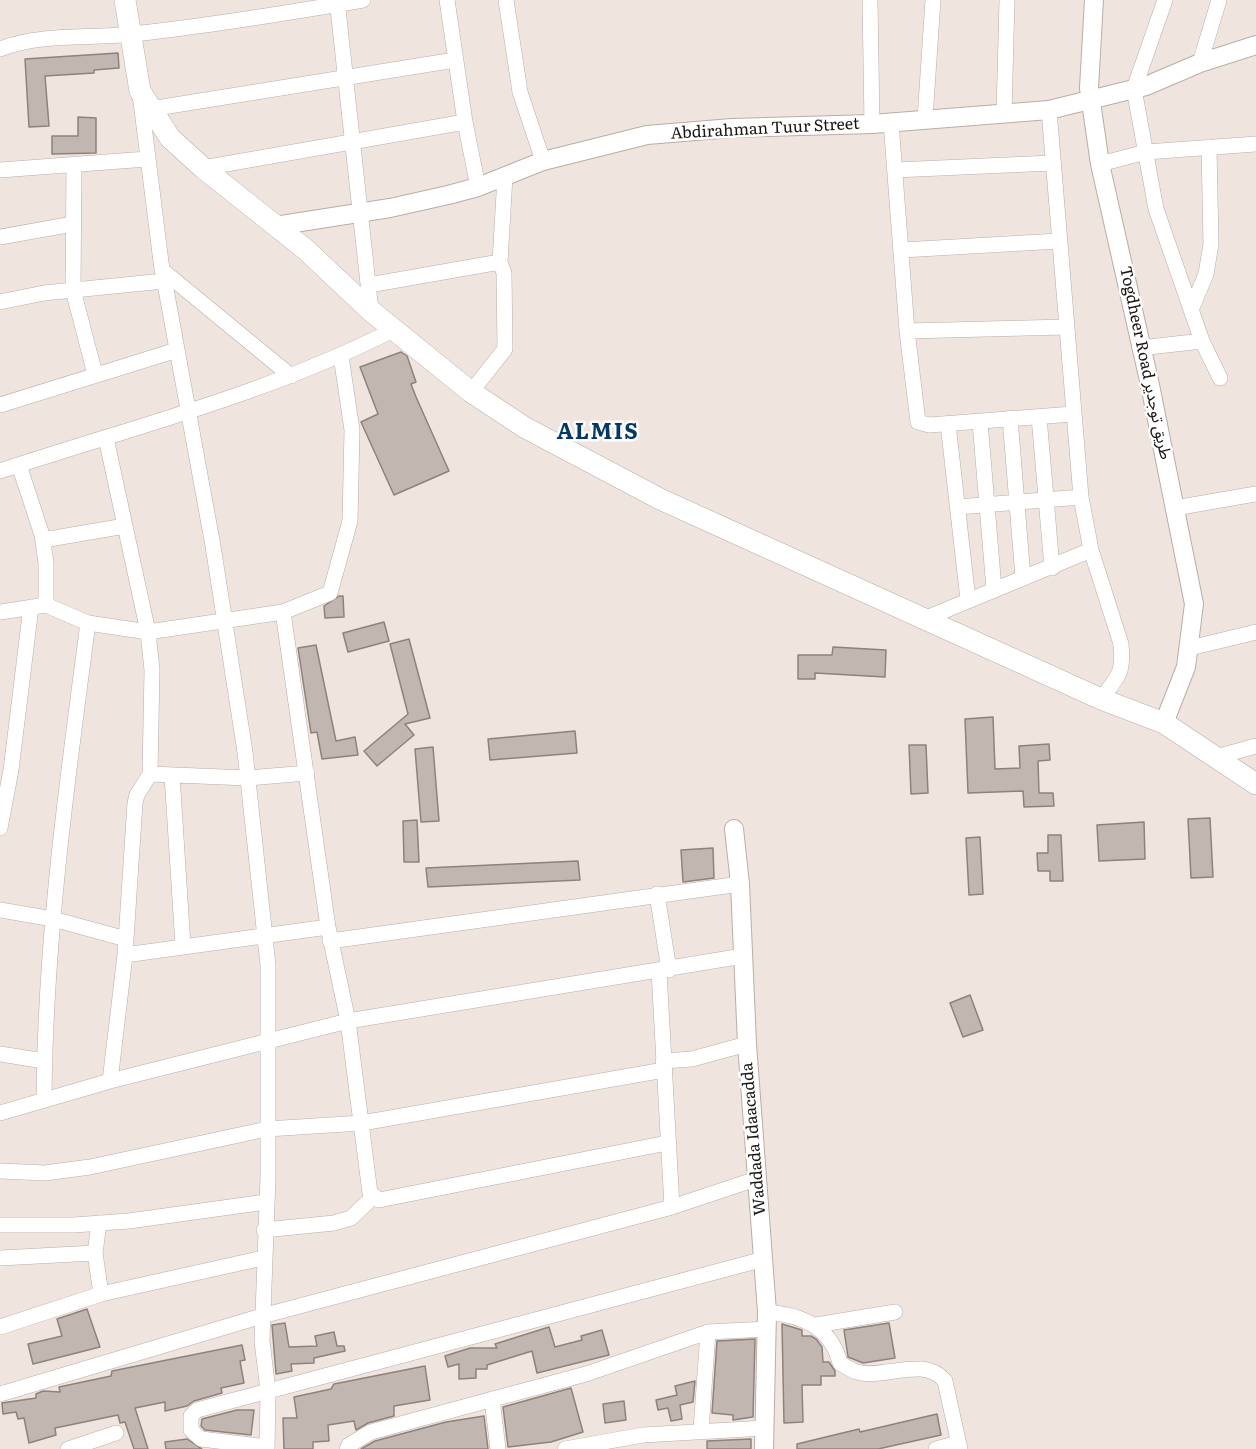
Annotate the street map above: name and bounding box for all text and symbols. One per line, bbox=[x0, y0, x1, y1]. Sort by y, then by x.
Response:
street label: Abdirahman Tuur Street bbox=[670, 114, 860, 144]
street label: Togdheer Road طريق توجدير bbox=[1115, 265, 1175, 461]
district label: ALMIS bbox=[557, 420, 639, 446]
street label: Waddada Idaacadda bbox=[738, 1062, 770, 1216]

